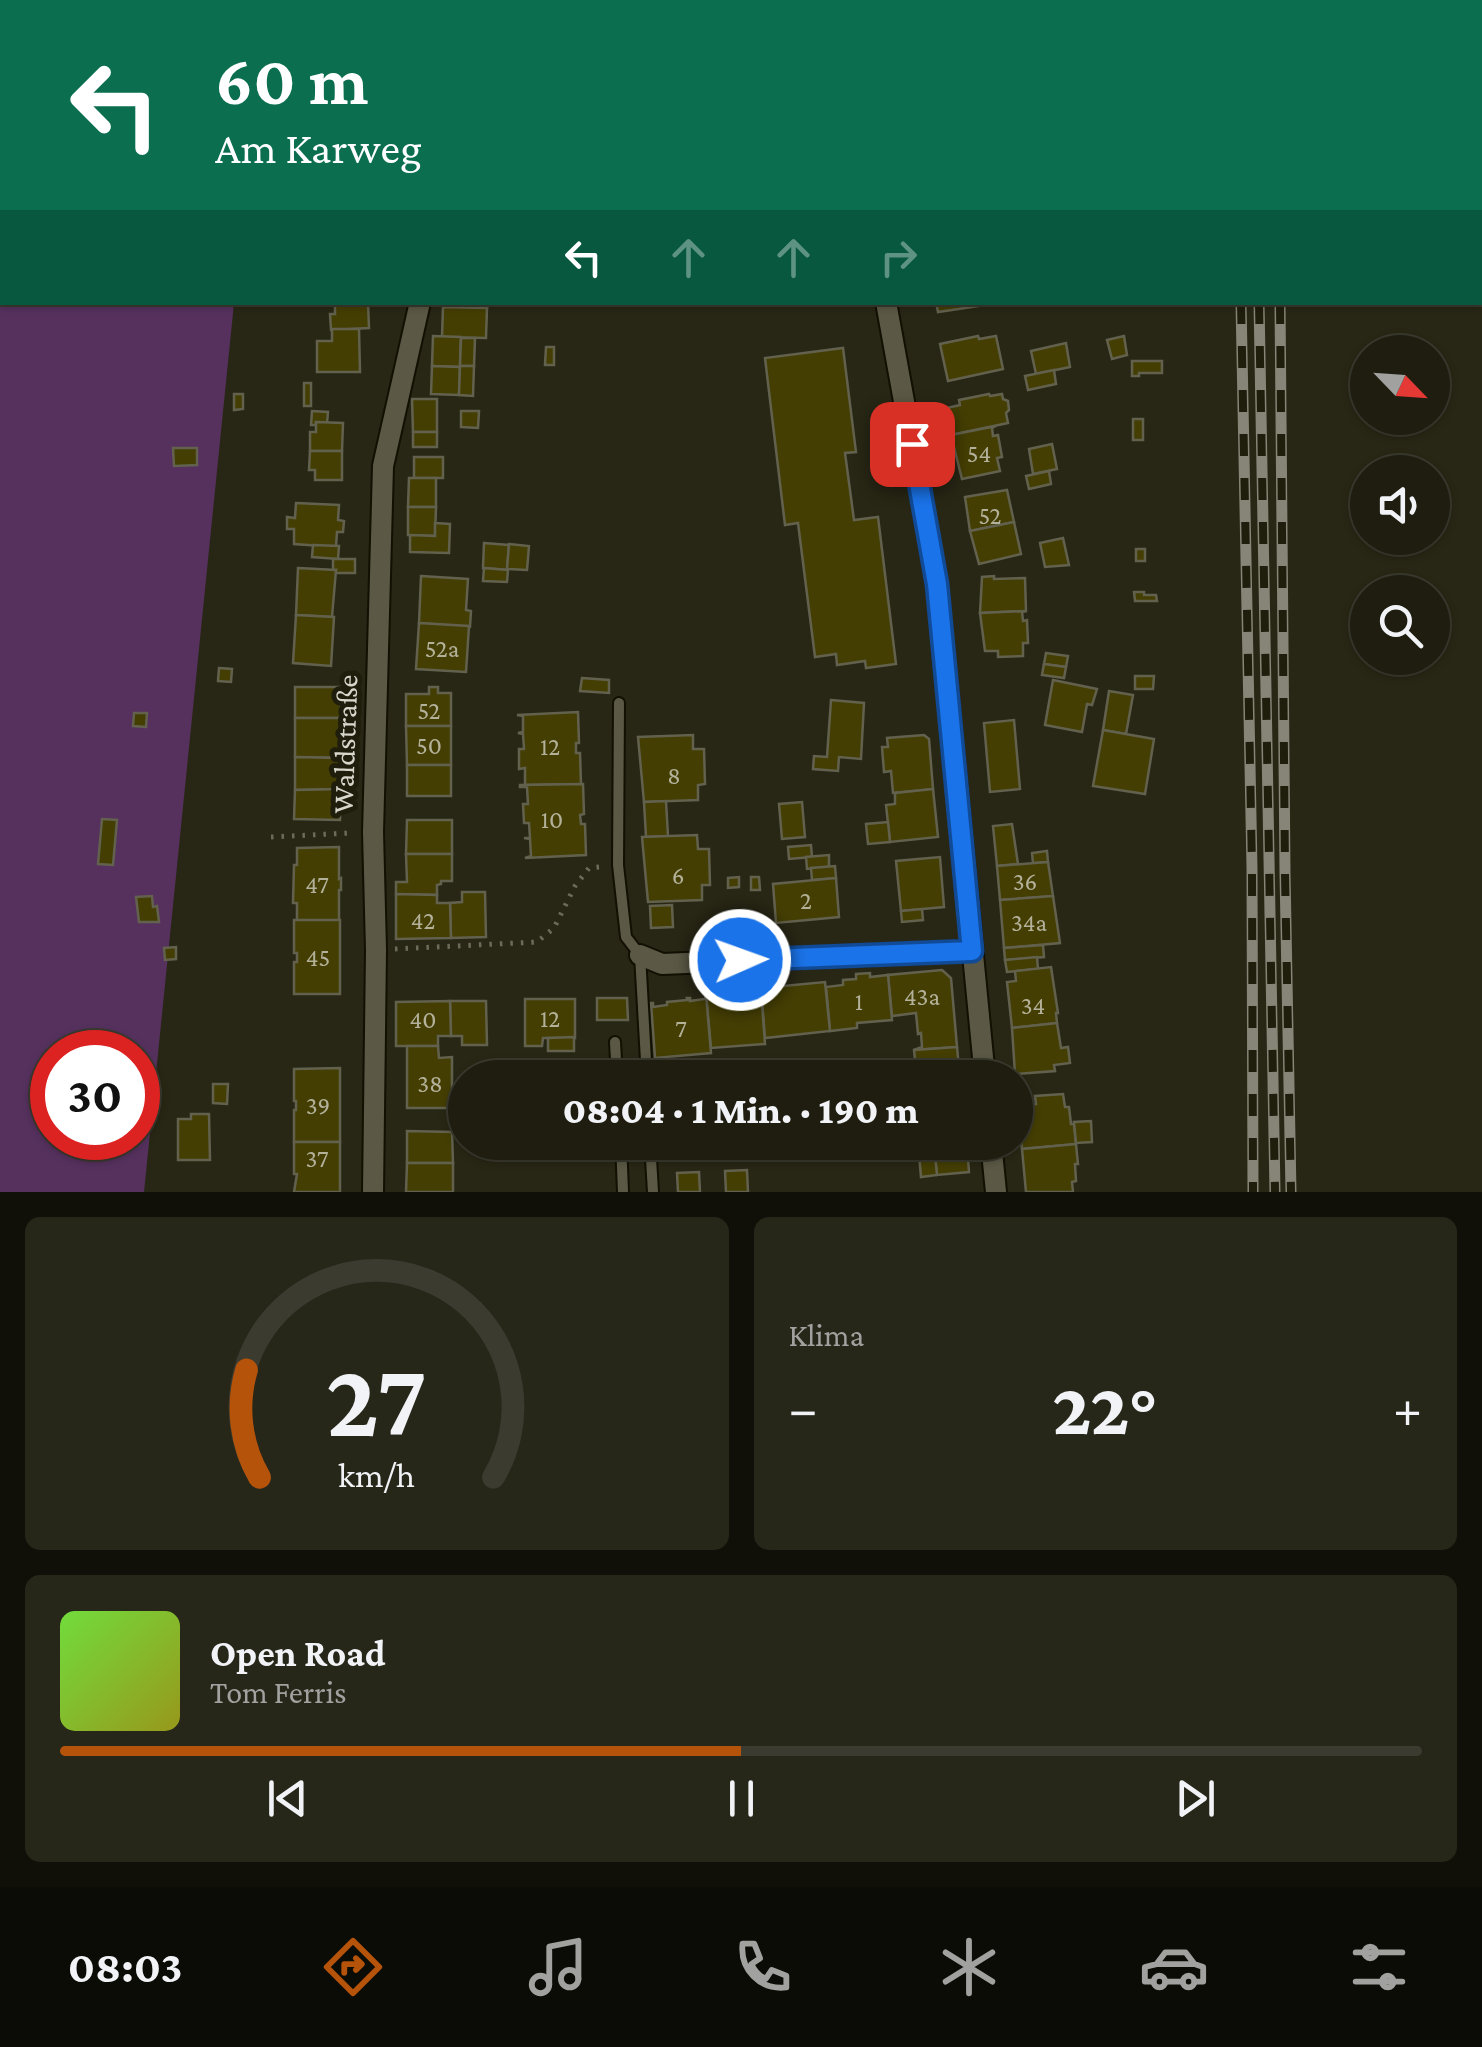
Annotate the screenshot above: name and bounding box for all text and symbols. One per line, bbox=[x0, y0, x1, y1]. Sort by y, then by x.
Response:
icon: left bbox=[50, 40, 180, 170]
text: 60 m bbox=[215, 41, 368, 119]
text: Am Karweg bbox=[215, 123, 422, 173]
icon: left bbox=[556, 230, 611, 285]
icon: ahead bbox=[661, 230, 716, 285]
icon: ahead bbox=[766, 230, 821, 285]
icon: right bbox=[871, 230, 926, 285]
north arrow bbox=[1350, 335, 1450, 435]
map controls bbox=[1350, 335, 1450, 675]
pin bbox=[870, 402, 955, 487]
icon: arrive bbox=[885, 417, 940, 472]
house number: 54 bbox=[967, 440, 991, 467]
button: sound bbox=[1350, 455, 1450, 555]
house number: 52 bbox=[978, 502, 1002, 529]
button: search bbox=[1350, 575, 1450, 675]
house number: 52a bbox=[425, 635, 460, 662]
street label: Waldstraße bbox=[326, 674, 363, 814]
house number: 52 bbox=[417, 697, 441, 724]
house number: 50 bbox=[416, 732, 442, 759]
house number: 12 bbox=[540, 733, 560, 760]
house number: 8 bbox=[667, 762, 681, 789]
house number: 10 bbox=[541, 806, 563, 833]
house number: 6 bbox=[672, 862, 684, 889]
house number: 36 bbox=[1013, 868, 1037, 895]
house number: 47 bbox=[305, 871, 329, 898]
house number: 2 bbox=[800, 887, 812, 914]
house number: 42 bbox=[411, 907, 435, 934]
position arrow bbox=[688, 908, 792, 1012]
house number: 34a bbox=[1011, 909, 1048, 936]
house number: 45 bbox=[306, 944, 330, 971]
house number: 43a bbox=[904, 983, 940, 1010]
house number: 1 bbox=[855, 988, 863, 1015]
house number: 34 bbox=[1021, 992, 1045, 1019]
house number: 12 bbox=[540, 1005, 560, 1032]
house number: 40 bbox=[410, 1006, 436, 1033]
house number: 7 bbox=[675, 1015, 687, 1042]
speed limit sign: 30 bbox=[30, 1030, 160, 1160]
house number: 38 bbox=[417, 1070, 443, 1097]
text: 08:04 · 1 Min. · 190 m bbox=[562, 1089, 919, 1131]
house number: 39 bbox=[306, 1092, 330, 1119]
house number: 37 bbox=[305, 1145, 329, 1172]
text: Klima bbox=[789, 1317, 864, 1353]
text: 27 bbox=[326, 1342, 427, 1457]
text: 22° bbox=[1052, 1367, 1158, 1450]
text: − bbox=[789, 1378, 818, 1439]
text: + bbox=[1393, 1378, 1422, 1439]
text: km/h bbox=[338, 1455, 415, 1495]
text: Open Road bbox=[210, 1632, 386, 1674]
text: Tom Ferris bbox=[210, 1674, 347, 1710]
icon: previous bbox=[260, 1771, 315, 1826]
icon: pause bbox=[714, 1771, 769, 1826]
icon: next bbox=[1168, 1771, 1223, 1826]
icon: directions bbox=[318, 1932, 388, 2002]
icon: music bbox=[523, 1932, 593, 2002]
icon: phone bbox=[728, 1932, 798, 2002]
icon: climate bbox=[934, 1932, 1004, 2002]
icon: car bbox=[1139, 1932, 1209, 2002]
icon: filters bbox=[1344, 1932, 1414, 2002]
text: 08:03 bbox=[68, 1942, 182, 1992]

